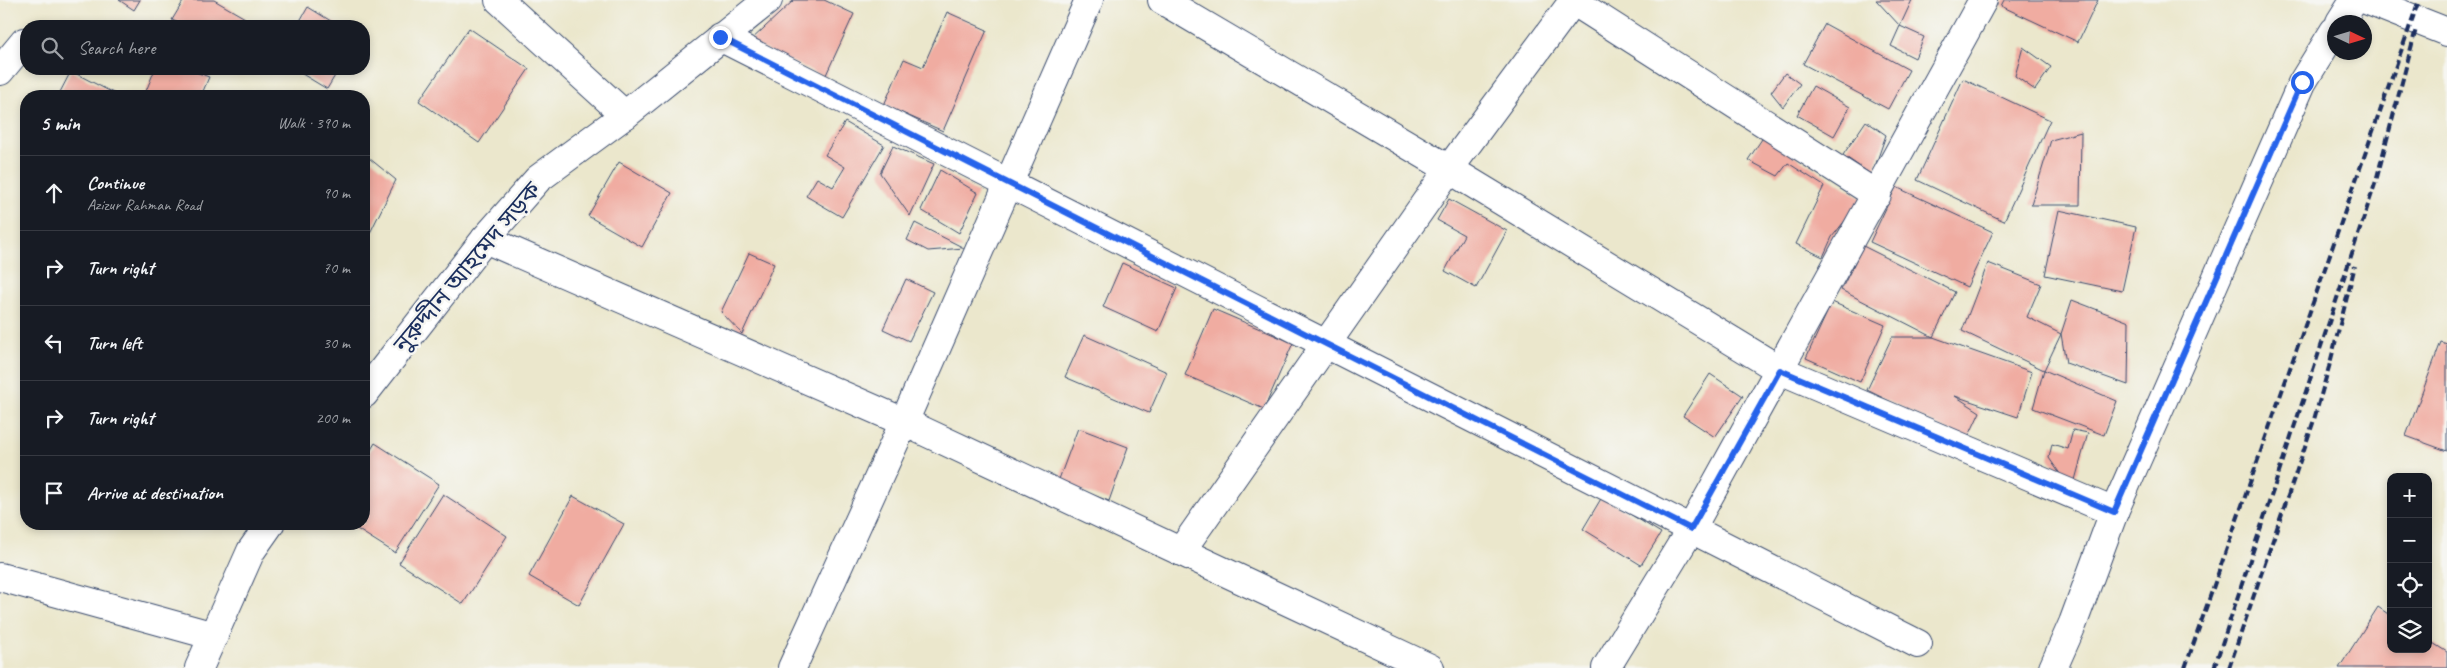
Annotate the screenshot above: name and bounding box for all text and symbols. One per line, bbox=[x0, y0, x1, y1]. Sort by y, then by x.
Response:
north arrow bbox=[2327, 15, 2372, 60]
search box bbox=[20, 20, 370, 75]
route end bbox=[709, 26, 732, 49]
icon: search bbox=[38, 34, 66, 62]
text: Search here bbox=[78, 36, 155, 60]
route start bbox=[2291, 71, 2314, 94]
text: 5 min bbox=[40, 110, 80, 136]
text: Walk · 390 m bbox=[278, 113, 350, 133]
text: Continue bbox=[87, 171, 144, 195]
street label: নুরুদ্দীন আহমেদ সড়ক bbox=[386, 175, 548, 359]
icon: ahead bbox=[40, 179, 68, 207]
text: 90 m bbox=[323, 183, 350, 203]
text: Azizur Rahman Road bbox=[87, 195, 201, 215]
icon: right bbox=[40, 254, 68, 282]
text: Turn right bbox=[87, 256, 154, 280]
text: 70 m bbox=[323, 258, 350, 278]
icon: left bbox=[40, 329, 68, 357]
text: Turn left bbox=[87, 331, 142, 355]
text: 30 m bbox=[323, 333, 350, 353]
icon: right bbox=[40, 404, 68, 432]
text: Turn right bbox=[87, 406, 154, 430]
text: 200 m bbox=[316, 408, 350, 428]
map controls bbox=[2387, 473, 2432, 653]
button: + bbox=[2387, 473, 2432, 518]
icon: arrive bbox=[40, 479, 68, 507]
text: Arrive at destination bbox=[87, 481, 223, 505]
button: − bbox=[2387, 518, 2432, 563]
button: locate bbox=[2387, 563, 2432, 608]
button: layers bbox=[2387, 608, 2432, 653]

